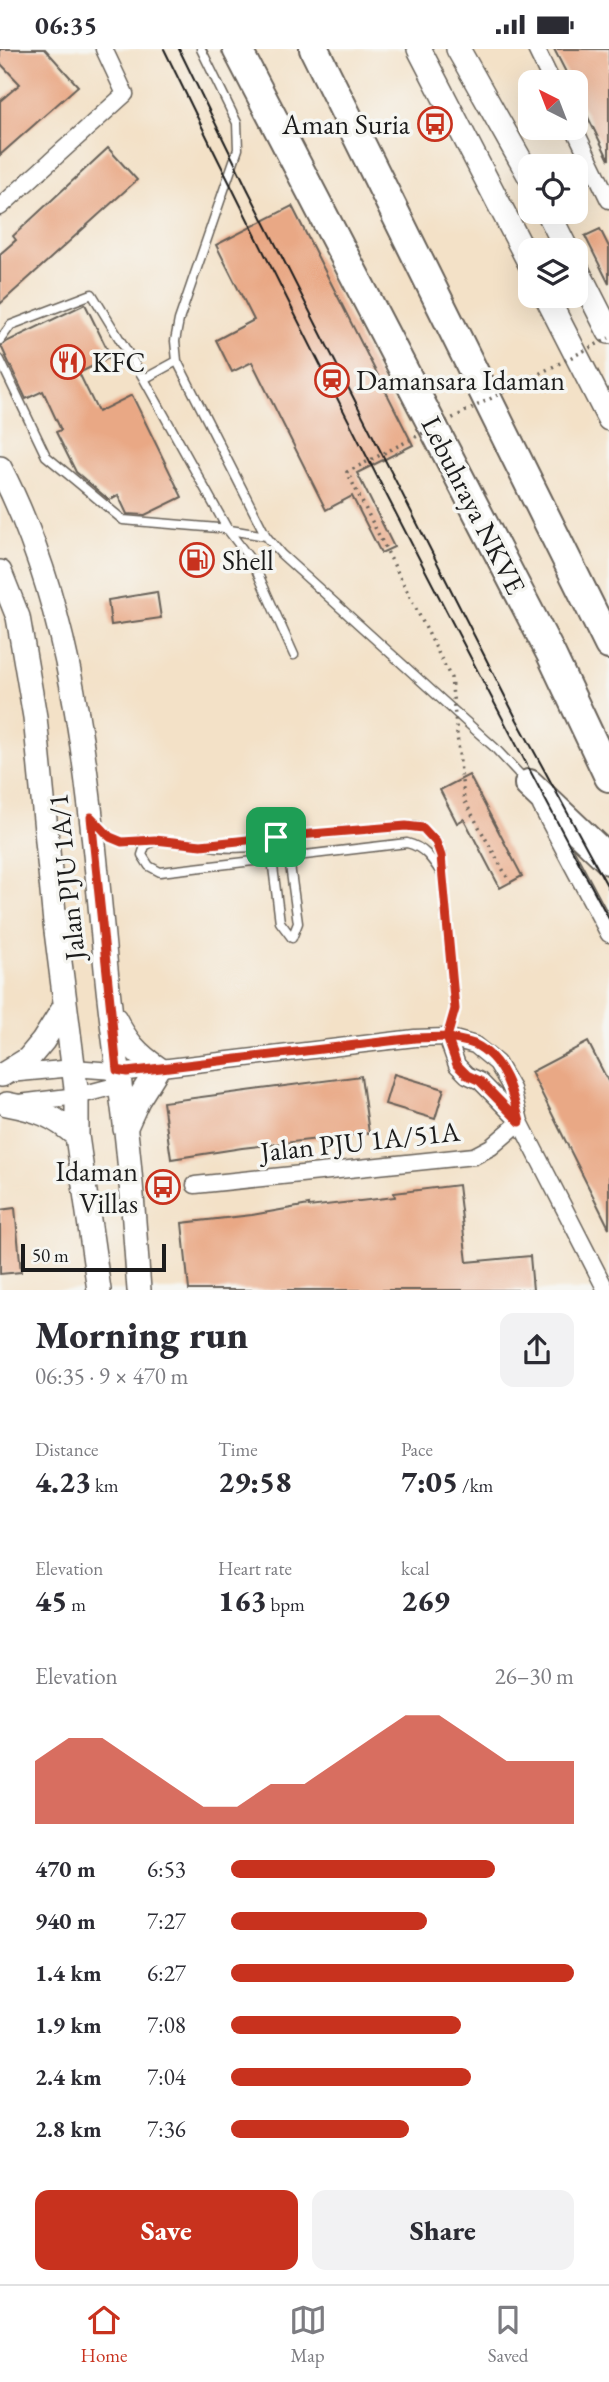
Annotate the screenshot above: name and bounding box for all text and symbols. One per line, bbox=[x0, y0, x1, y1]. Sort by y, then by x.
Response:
text: 06:35 bbox=[35, 8, 97, 42]
north arrow bbox=[518, 70, 588, 140]
map controls bbox=[518, 70, 588, 308]
bus stop icon: Aman Suria bbox=[416, 105, 454, 143]
place label: Aman Suria bbox=[281, 106, 411, 142]
button: locate bbox=[518, 154, 588, 224]
button: layers bbox=[518, 238, 588, 308]
restaurant icon: KFC bbox=[49, 343, 87, 381]
place label: KFC bbox=[92, 344, 145, 380]
station icon: Damansara Idaman bbox=[313, 361, 351, 399]
place label: Damansara Idaman bbox=[356, 362, 565, 398]
street label: Lebuhraya NKVE bbox=[414, 410, 535, 600]
fuel station icon: Shell bbox=[178, 541, 216, 579]
place label: Shell bbox=[222, 542, 274, 578]
street label: Jalan PJU 1A/1 bbox=[39, 792, 93, 964]
pin bbox=[246, 807, 306, 867]
icon: arrive bbox=[257, 818, 295, 856]
street label: Jalan PJU 1A/51A bbox=[256, 1113, 462, 1170]
place label: Idaman Villas bbox=[55, 1153, 138, 1221]
bus stop icon: Idaman Villas bbox=[144, 1168, 182, 1206]
scale bar bbox=[21, 1241, 166, 1273]
text: 50 m bbox=[32, 1243, 69, 1268]
text: Morning run bbox=[35, 1310, 248, 1359]
button: share bbox=[500, 1313, 574, 1387]
text: 06:35 · 9 × 470 m bbox=[35, 1361, 188, 1391]
text: Distance bbox=[35, 1437, 98, 1462]
text: Time bbox=[218, 1437, 258, 1462]
text: Pace bbox=[401, 1437, 433, 1462]
text: 4.23 bbox=[35, 1462, 91, 1501]
text: 29:58 bbox=[218, 1462, 291, 1501]
text: 7:05 bbox=[401, 1462, 458, 1501]
text: km bbox=[91, 1473, 119, 1498]
text: /km bbox=[458, 1473, 493, 1498]
text: Elevation bbox=[35, 1556, 103, 1581]
text: Heart rate bbox=[218, 1556, 292, 1581]
text: kcal bbox=[401, 1556, 430, 1581]
text: 45 bbox=[35, 1581, 67, 1620]
text: 163 bbox=[218, 1581, 267, 1620]
text: 269 bbox=[401, 1581, 450, 1620]
text: m bbox=[67, 1592, 86, 1617]
text: bpm bbox=[267, 1592, 305, 1617]
text: Elevation bbox=[35, 1661, 118, 1691]
text: 26–30 m bbox=[495, 1661, 574, 1691]
text: 470 m bbox=[35, 1854, 96, 1884]
text: 6:53 bbox=[147, 1854, 186, 1884]
text: 940 m bbox=[35, 1906, 96, 1936]
text: 7:27 bbox=[147, 1906, 186, 1936]
text: 1.4 km bbox=[35, 1958, 102, 1988]
text: 6:27 bbox=[147, 1958, 186, 1988]
text: 1.9 km bbox=[35, 2010, 102, 2040]
text: 7:08 bbox=[147, 2010, 186, 2040]
text: 2.4 km bbox=[35, 2062, 102, 2092]
text: 7:04 bbox=[147, 2062, 186, 2092]
text: 2.8 km bbox=[35, 2114, 102, 2144]
text: 7:36 bbox=[147, 2114, 186, 2144]
button: Save bbox=[35, 2190, 298, 2270]
button: Share bbox=[312, 2190, 574, 2270]
tab: Home bbox=[81, 2301, 128, 2368]
tab: Map bbox=[289, 2301, 327, 2368]
tab: Saved bbox=[488, 2301, 528, 2368]

